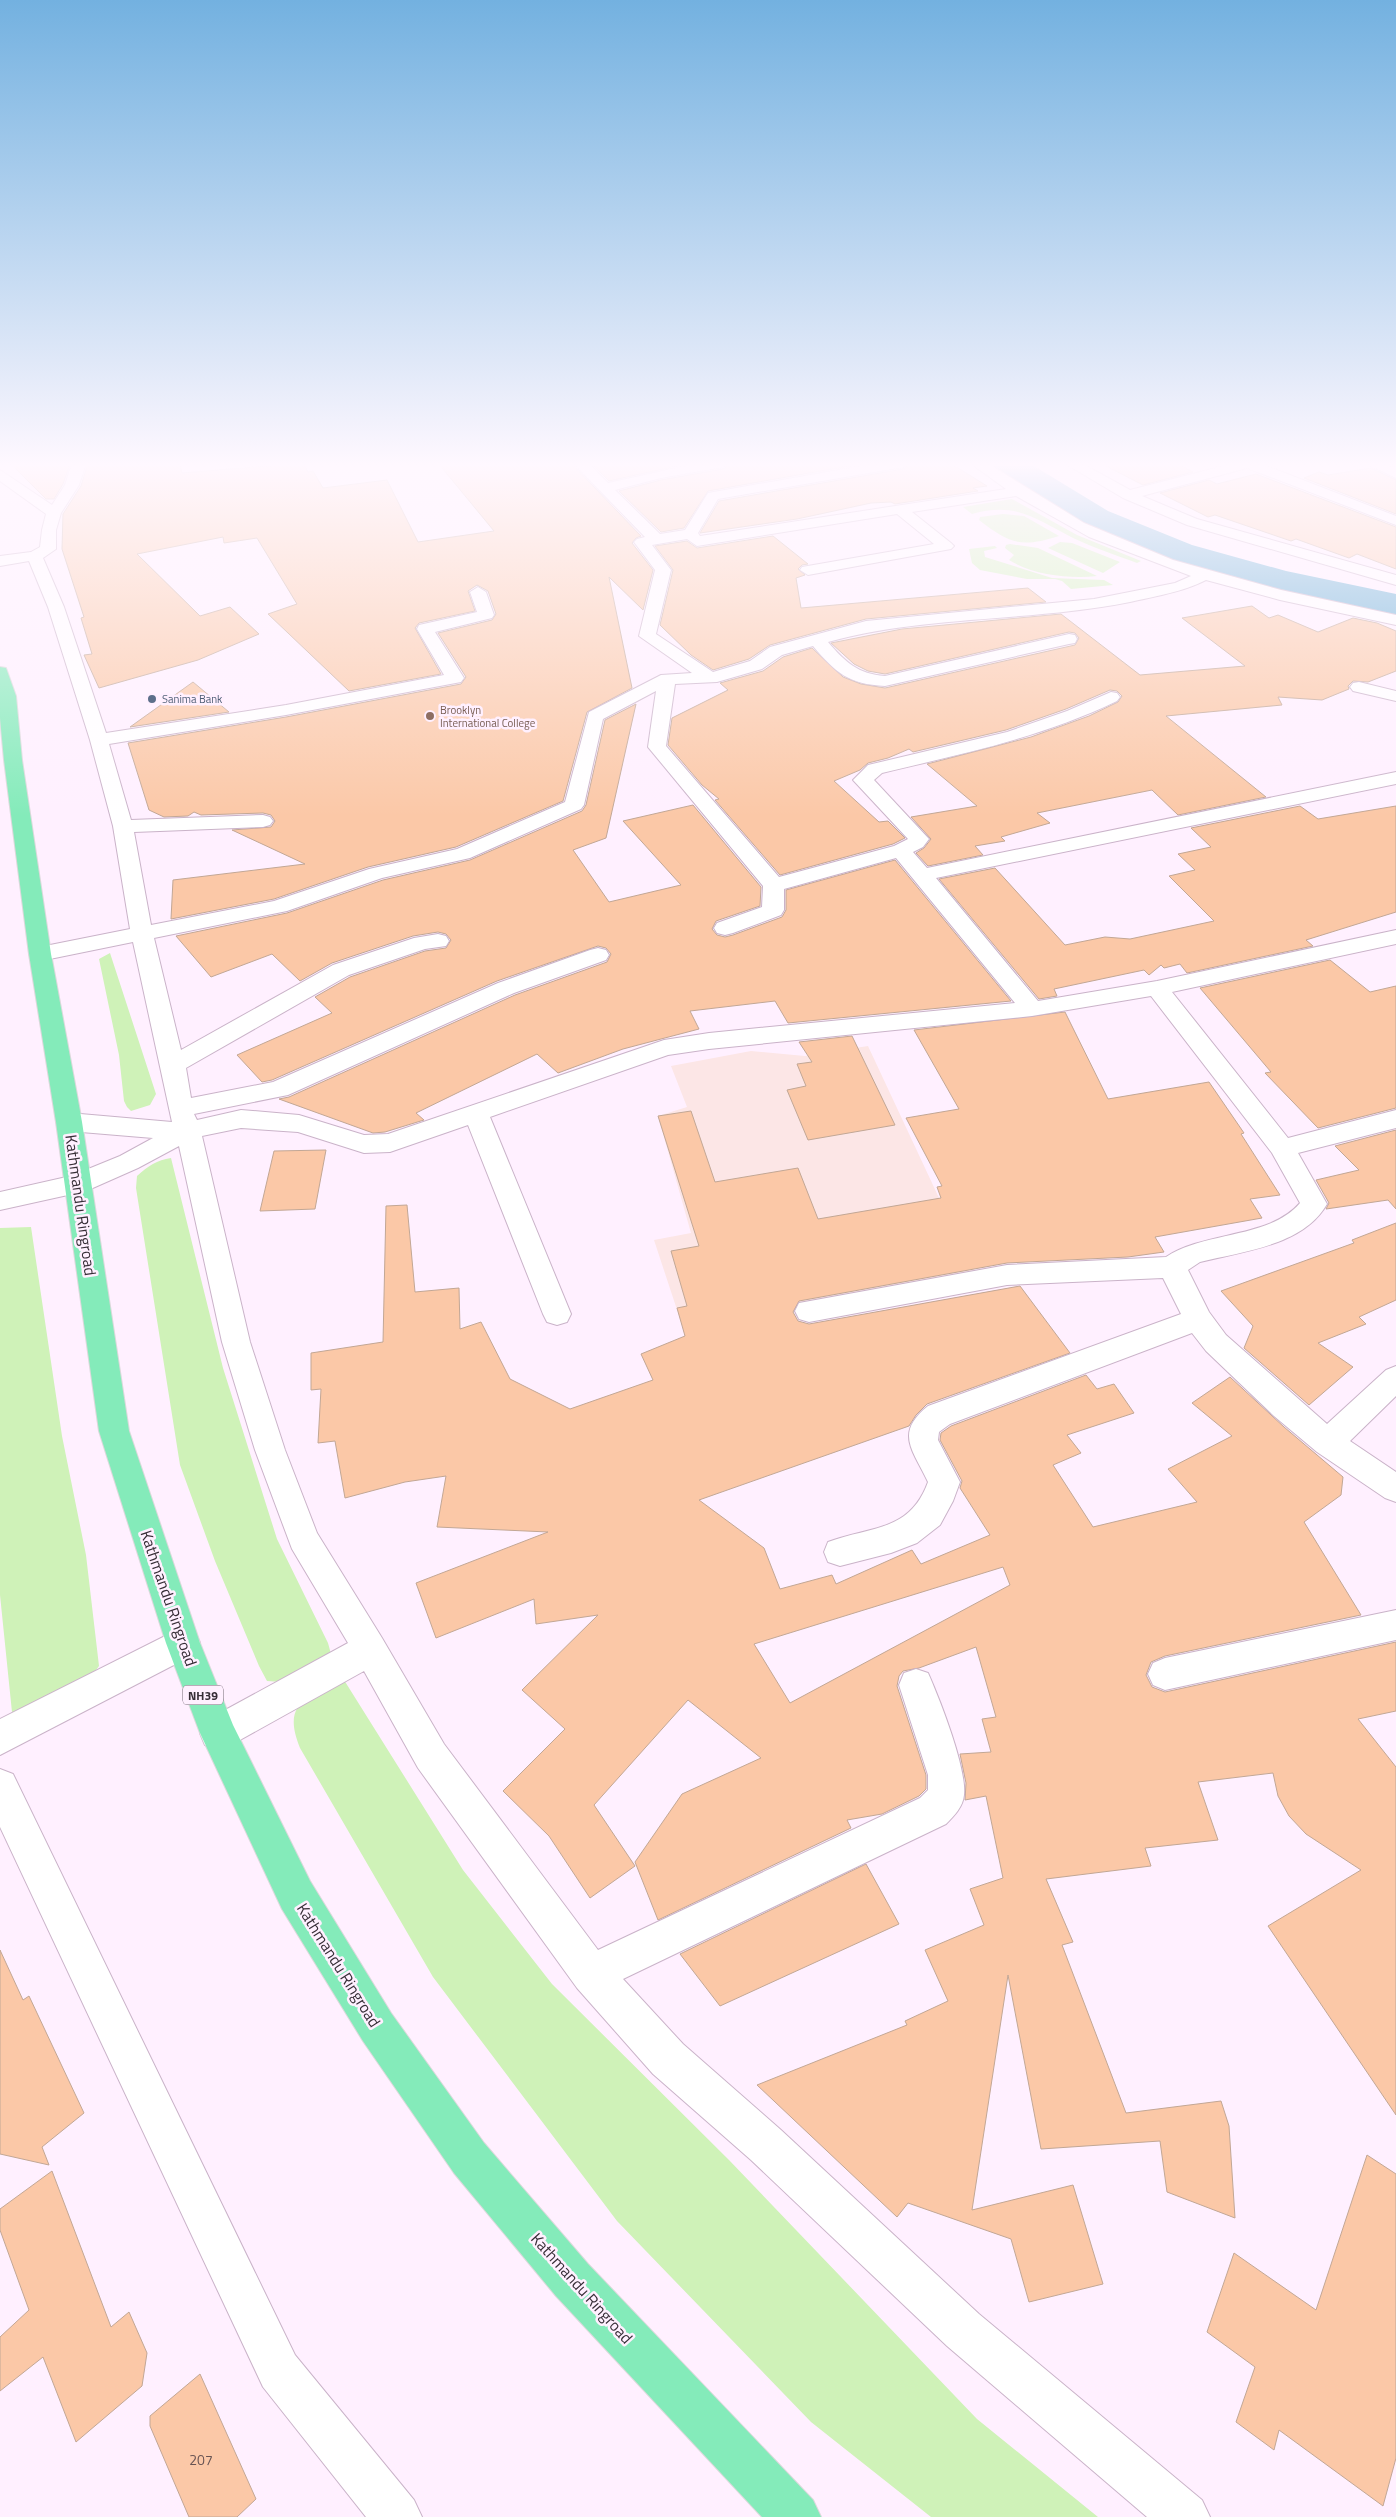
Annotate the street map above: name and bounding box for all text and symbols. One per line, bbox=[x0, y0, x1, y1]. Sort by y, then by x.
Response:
place label: Sanima Bank bbox=[162, 691, 223, 707]
marker: Sanima Bank bbox=[146, 693, 158, 705]
place label: Brooklyn International College bbox=[440, 702, 536, 731]
marker: Brooklyn International College bbox=[424, 710, 436, 722]
street label: Kathmandu Ringroad bbox=[59, 1133, 103, 1277]
street label: Kathmandu Ringroad bbox=[134, 1527, 204, 1669]
road number: NH39 bbox=[183, 1686, 223, 1704]
street label: Kathmandu Ringroad bbox=[291, 1898, 387, 2032]
street label: Kathmandu Ringroad bbox=[525, 2227, 639, 2349]
house number: 207 bbox=[189, 2449, 213, 2470]

